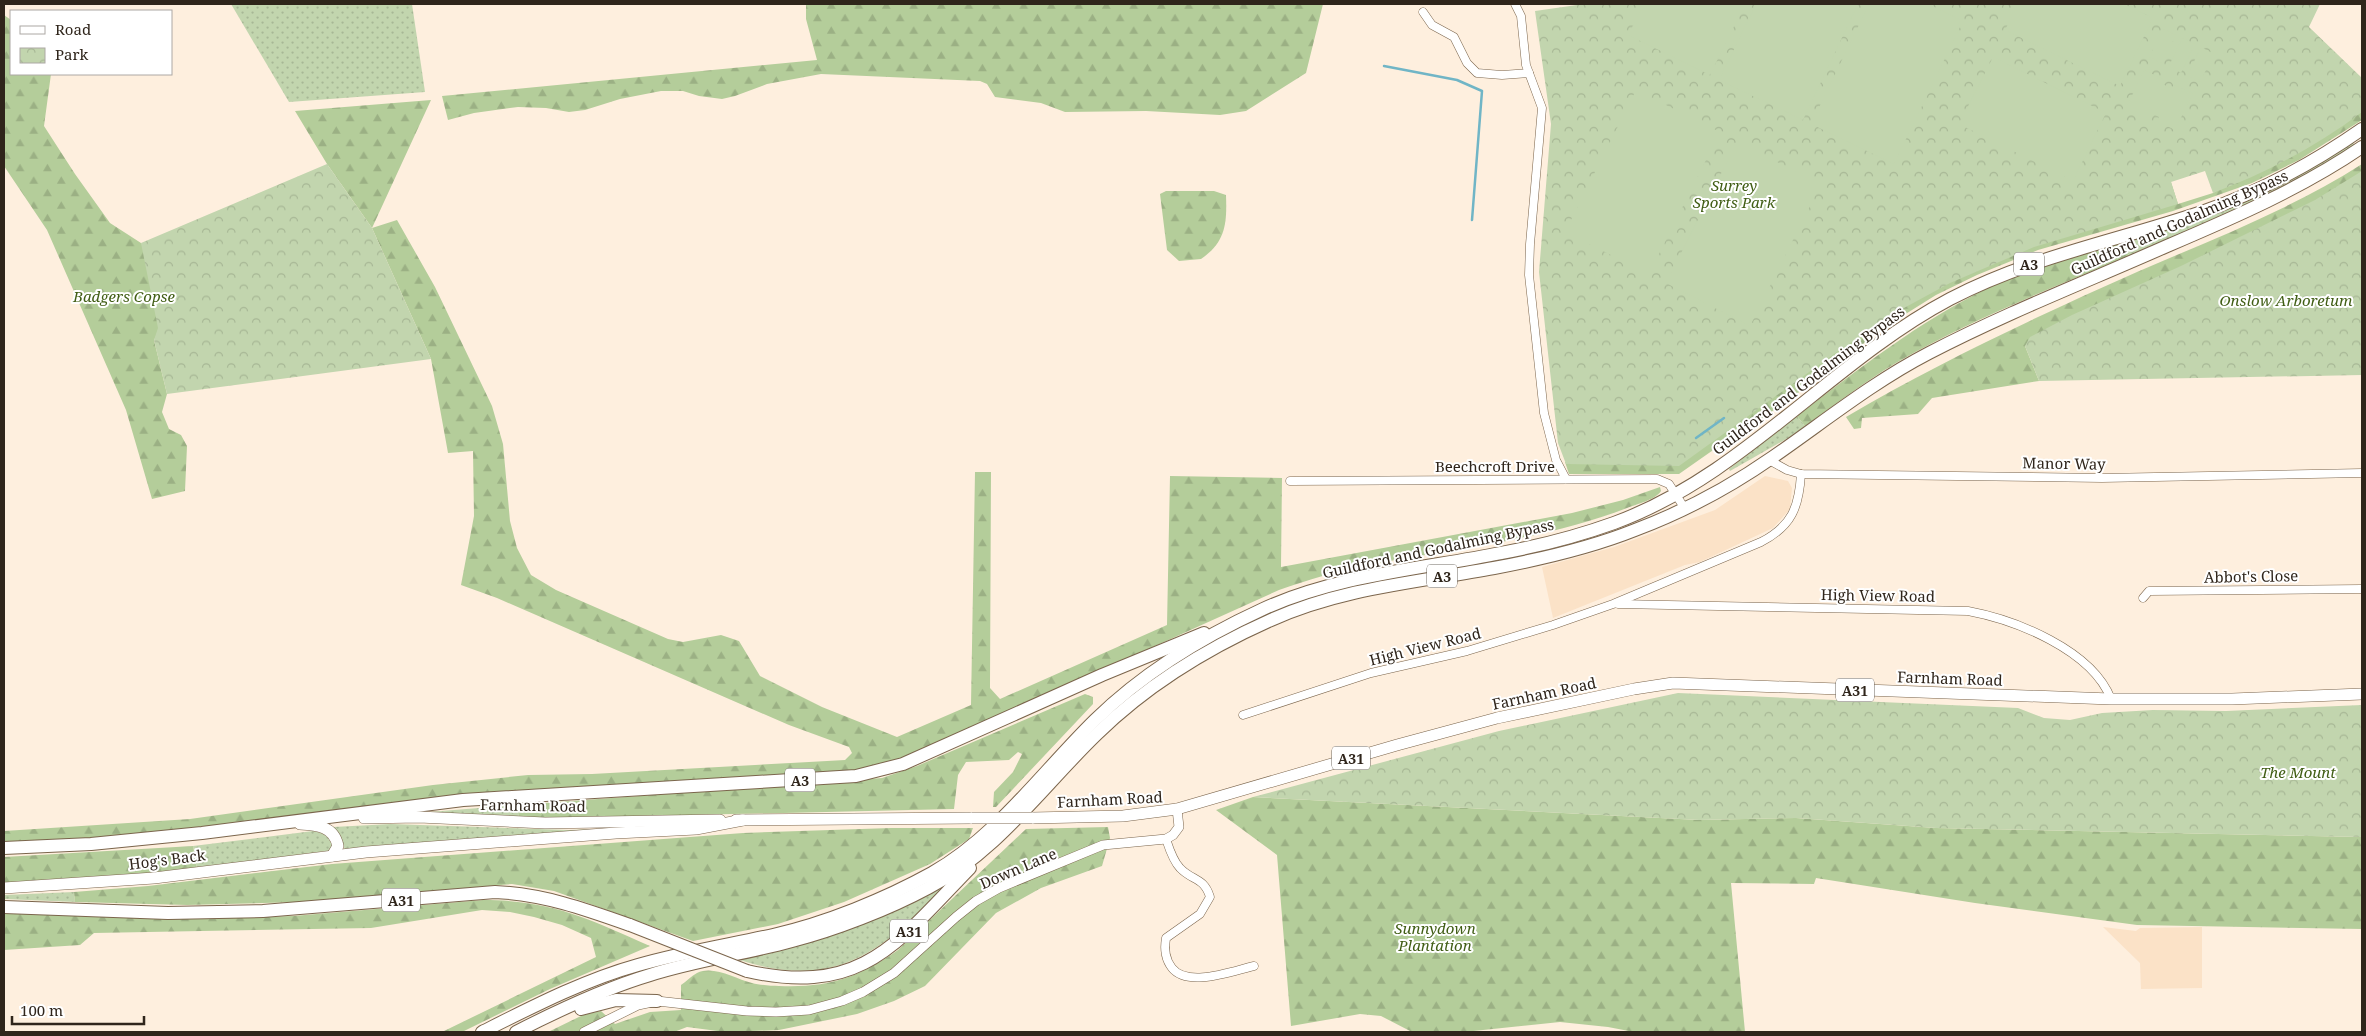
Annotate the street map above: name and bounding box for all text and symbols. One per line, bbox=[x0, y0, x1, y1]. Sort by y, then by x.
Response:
legend bbox=[10, 10, 172, 75]
text: Road bbox=[55, 19, 91, 39]
text: Park bbox=[55, 44, 89, 64]
street label: Guildford and Godalming Bypass bbox=[2067, 165, 2291, 279]
park label: Surrey Sports Park bbox=[1693, 175, 1776, 212]
road number: A3 bbox=[2014, 252, 2044, 276]
park label: Badgers Copse bbox=[72, 286, 176, 306]
park label: Onslow Arboretum bbox=[2219, 290, 2353, 310]
street label: Guildford and Godalming Bypass bbox=[1708, 301, 1908, 459]
street label: Manor Way bbox=[2022, 452, 2106, 474]
street label: Beechcroft Drive bbox=[1435, 456, 1555, 476]
street label: Guildford and Godalming Bypass bbox=[1321, 514, 1556, 582]
road number: A3 bbox=[1427, 564, 1457, 588]
street label: Abbot's Close bbox=[2204, 565, 2298, 587]
street label: High View Road bbox=[1821, 584, 1935, 606]
street label: High View Road bbox=[1367, 622, 1483, 670]
street label: Farnham Road bbox=[1897, 666, 2003, 690]
street label: Farnham Road bbox=[1490, 672, 1598, 714]
road number: A31 bbox=[1836, 678, 1874, 702]
road number: A31 bbox=[1332, 746, 1370, 770]
park label: The Mount bbox=[2260, 762, 2336, 782]
road number: A3 bbox=[785, 768, 815, 792]
street label: Farnham Road bbox=[1057, 786, 1163, 812]
street label: Farnham Road bbox=[480, 794, 586, 816]
street label: Down Lane bbox=[977, 843, 1059, 893]
street label: Hog's Back bbox=[128, 844, 207, 874]
road number: A31 bbox=[382, 888, 420, 912]
park label: Sunnydown Plantation bbox=[1394, 918, 1476, 955]
road number: A31 bbox=[890, 919, 928, 942]
scale bar bbox=[12, 994, 145, 1026]
text: 100 m bbox=[20, 1000, 63, 1020]

